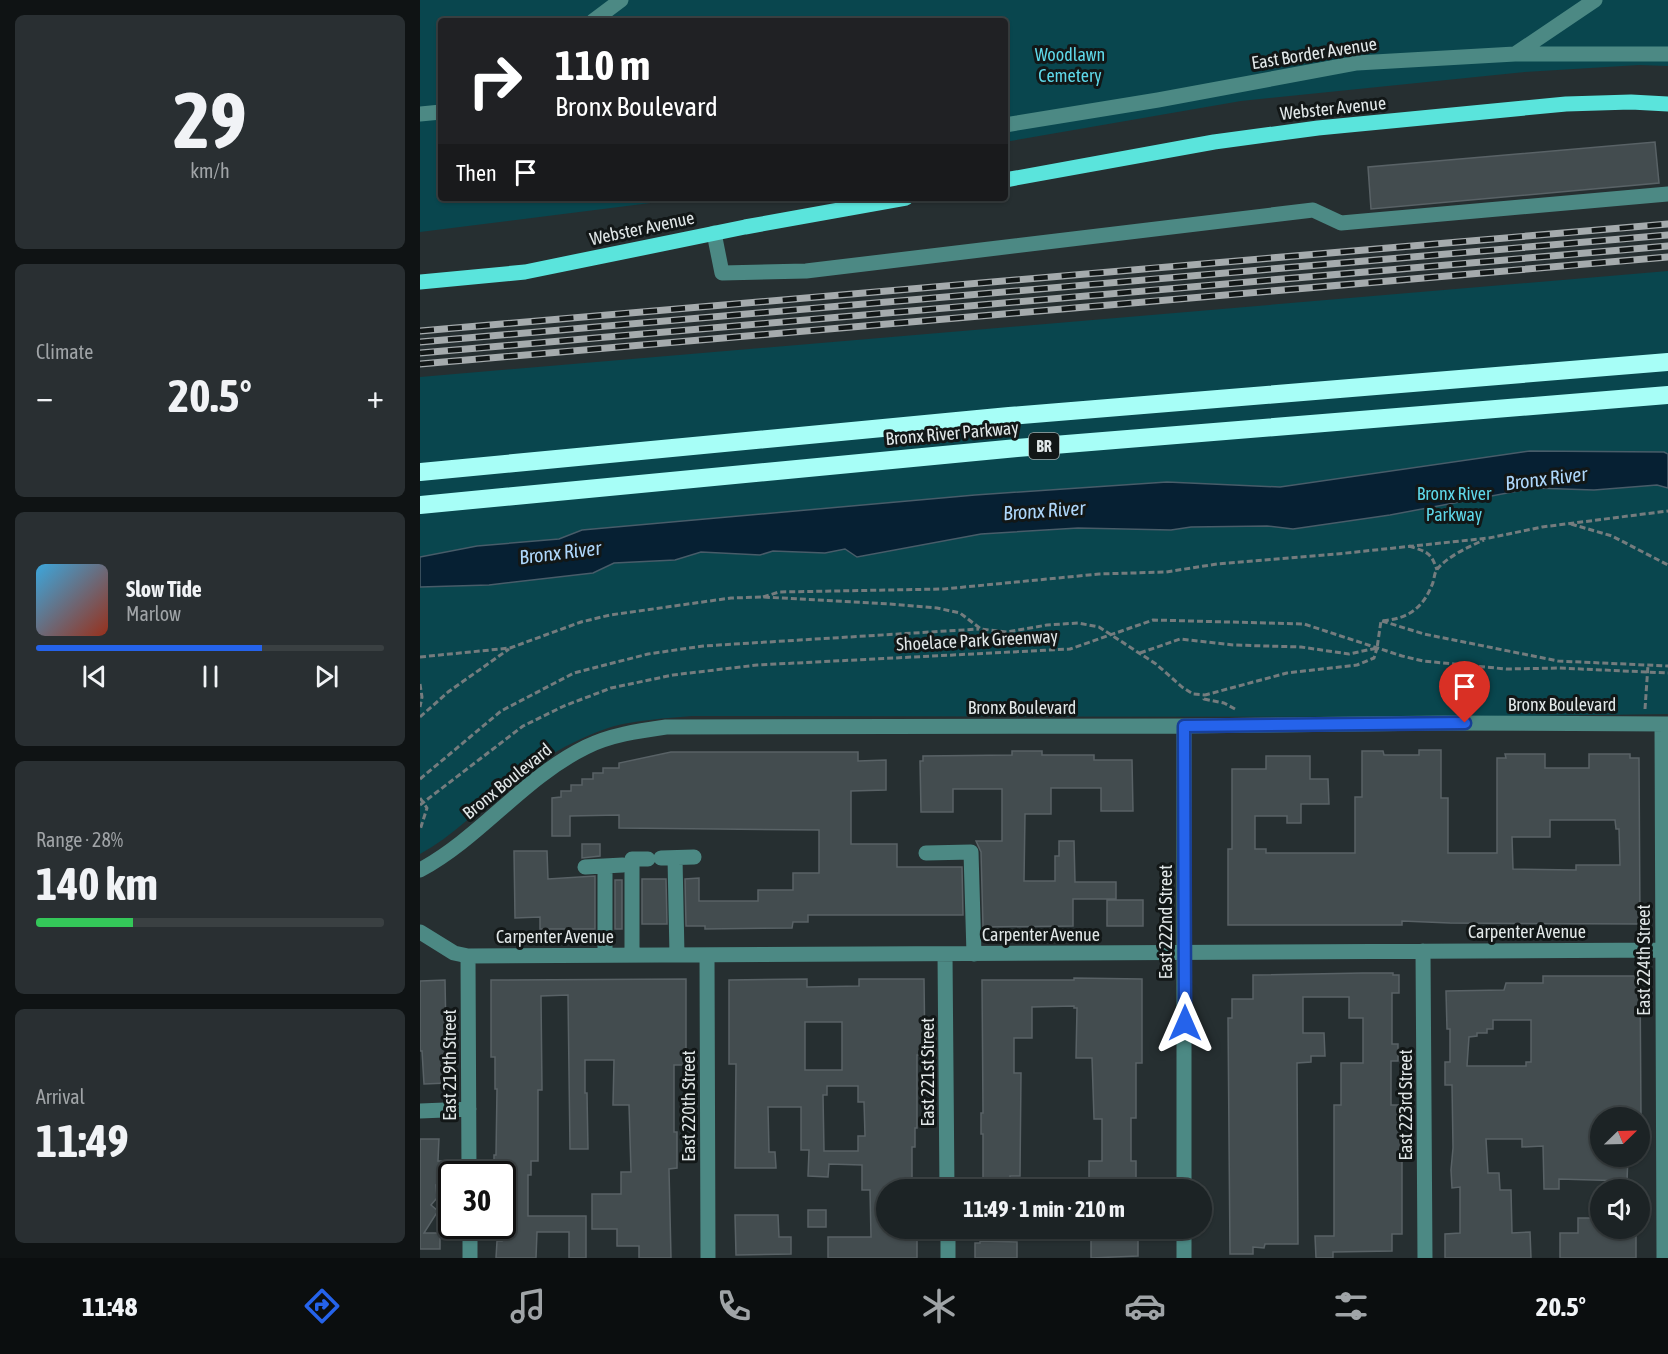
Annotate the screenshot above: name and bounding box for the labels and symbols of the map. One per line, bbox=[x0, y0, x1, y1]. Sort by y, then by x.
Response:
street label: East Border Avenue bbox=[1250, 33, 1378, 73]
park label: Woodlawn Cemetery bbox=[1035, 44, 1105, 86]
street label: Webster Avenue bbox=[1279, 92, 1387, 124]
street label: Webster Avenue bbox=[588, 207, 696, 249]
street label: Bronx River Parkway bbox=[885, 417, 1019, 449]
road number: BR bbox=[1029, 433, 1059, 459]
water label: Bronx River bbox=[1504, 461, 1589, 494]
park label: Bronx River Parkway bbox=[1417, 483, 1492, 525]
water label: Bronx River bbox=[1002, 496, 1087, 524]
water label: Bronx River bbox=[518, 535, 603, 568]
street label: Shoelace Park Greenway bbox=[896, 625, 1058, 655]
pin bbox=[1439, 661, 1490, 723]
street label: Bronx Boulevard bbox=[1508, 694, 1616, 715]
street label: Bronx Boulevard bbox=[968, 697, 1076, 718]
street label: Bronx Boulevard bbox=[458, 739, 556, 823]
street label: East 222nd Street bbox=[1155, 865, 1176, 979]
street label: East 224th Street bbox=[1633, 904, 1654, 1016]
street label: Carpenter Avenue bbox=[1468, 921, 1586, 942]
street label: Carpenter Avenue bbox=[982, 924, 1100, 945]
street label: Carpenter Avenue bbox=[496, 926, 614, 947]
position arrow bbox=[1153, 991, 1217, 1055]
street label: East 219th Street bbox=[439, 1009, 460, 1121]
street label: East 221st Street bbox=[917, 1018, 938, 1126]
street label: East 223rd Street bbox=[1395, 1049, 1416, 1161]
street label: East 220th Street bbox=[678, 1050, 699, 1162]
north arrow bbox=[1590, 1107, 1650, 1167]
speed limit sign: 30 bbox=[438, 1161, 516, 1239]

